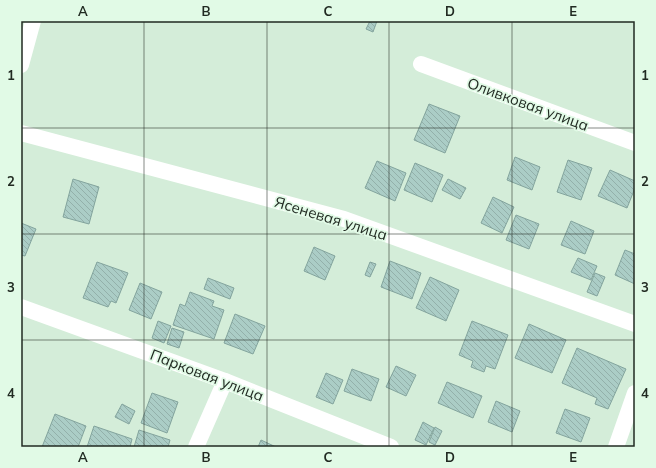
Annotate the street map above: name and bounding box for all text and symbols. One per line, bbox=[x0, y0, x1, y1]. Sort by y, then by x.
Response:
text: A bbox=[78, 3, 88, 19]
text: B bbox=[202, 3, 211, 19]
text: C bbox=[324, 3, 333, 19]
text: D bbox=[445, 3, 455, 19]
text: E bbox=[569, 3, 577, 19]
text: 1 bbox=[7, 67, 15, 83]
text: 1 bbox=[641, 67, 649, 83]
street label: Оливковая улица bbox=[465, 73, 591, 135]
text: 2 bbox=[7, 173, 15, 189]
text: 2 bbox=[641, 173, 649, 189]
street label: Ясеневая улица bbox=[272, 192, 390, 244]
text: 3 bbox=[7, 279, 15, 295]
text: 3 bbox=[641, 279, 649, 295]
street label: Парковая улица bbox=[148, 345, 266, 405]
text: 4 bbox=[7, 385, 15, 401]
text: 4 bbox=[641, 385, 649, 401]
text: A bbox=[78, 449, 88, 465]
text: B bbox=[202, 449, 211, 465]
text: C bbox=[324, 449, 333, 465]
text: D bbox=[445, 449, 455, 465]
text: E bbox=[569, 449, 577, 465]

